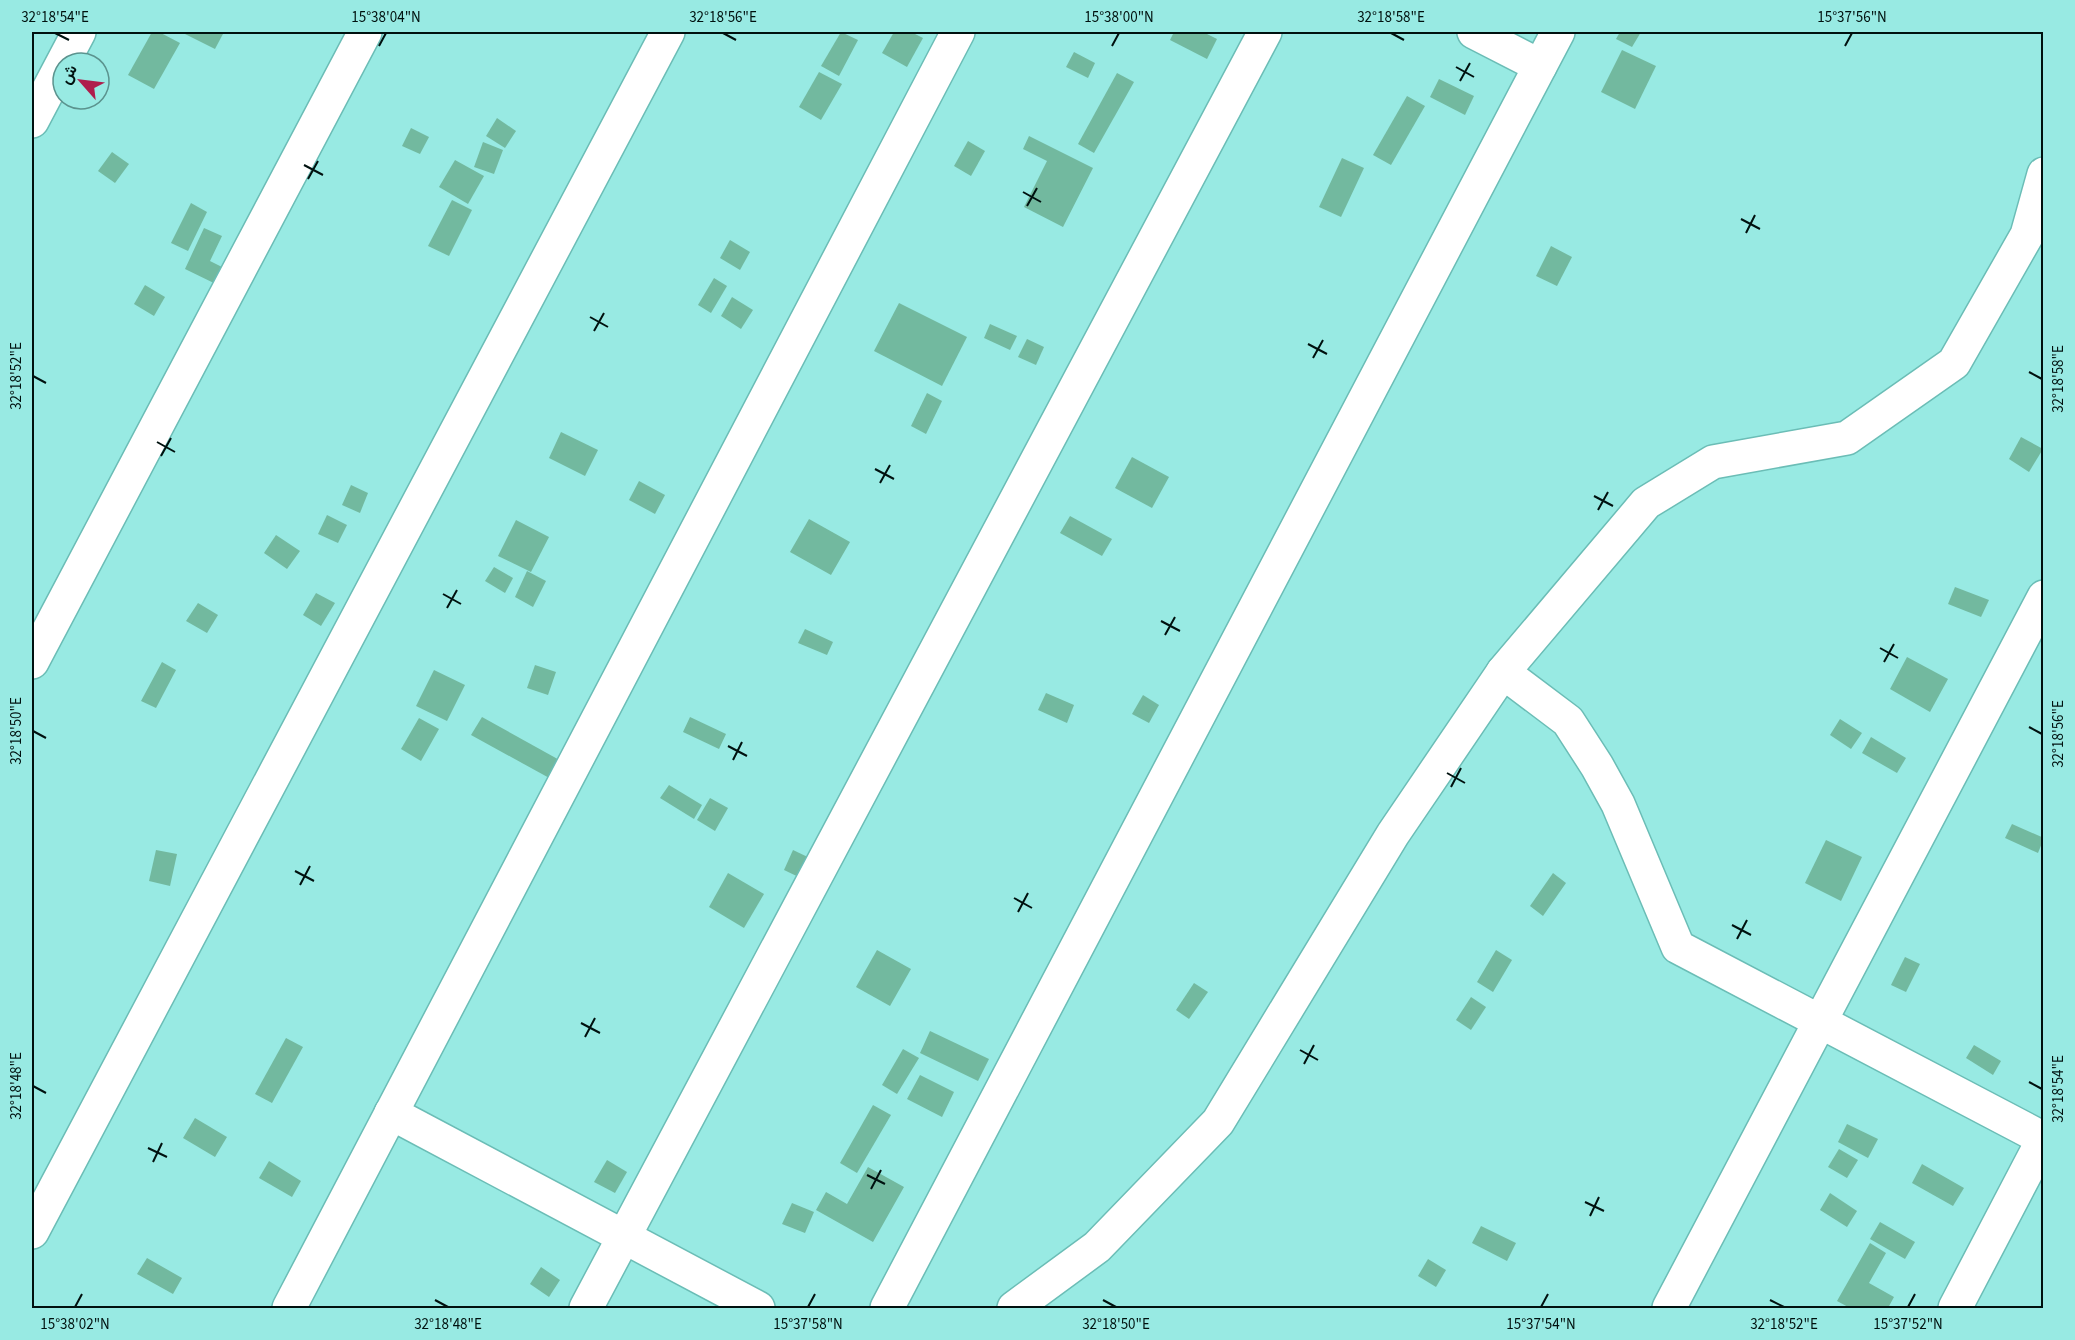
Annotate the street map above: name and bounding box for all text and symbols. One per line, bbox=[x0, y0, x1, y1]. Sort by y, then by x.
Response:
text: 32°18'54"E bbox=[21, 7, 89, 28]
text: 15°38'04"N bbox=[351, 7, 421, 28]
text: 32°18'56"E bbox=[689, 7, 757, 28]
text: 15°38'00"N bbox=[1084, 7, 1154, 28]
text: 32°18'58"E bbox=[1357, 7, 1425, 28]
text: 15°37'56"N bbox=[1817, 7, 1887, 28]
north arrow bbox=[51, 51, 111, 111]
text: ش bbox=[54, 61, 83, 88]
text: 32°18'52"E bbox=[6, 342, 27, 410]
text: 32°18'58"E bbox=[2048, 345, 2069, 413]
text: 32°18'50"E bbox=[6, 697, 27, 765]
text: 32°18'56"E bbox=[2048, 700, 2069, 768]
text: 32°18'48"E bbox=[6, 1052, 27, 1120]
text: 32°18'54"E bbox=[2048, 1055, 2069, 1123]
text: 15°38'02"N bbox=[40, 1314, 110, 1335]
text: 32°18'48"E bbox=[414, 1314, 482, 1335]
text: 15°37'58"N bbox=[773, 1314, 843, 1335]
text: 32°18'50"E bbox=[1082, 1314, 1150, 1335]
text: 15°37'54"N bbox=[1506, 1314, 1576, 1335]
text: 32°18'52"E bbox=[1750, 1314, 1818, 1335]
text: 15°37'52"N bbox=[1873, 1314, 1943, 1335]

